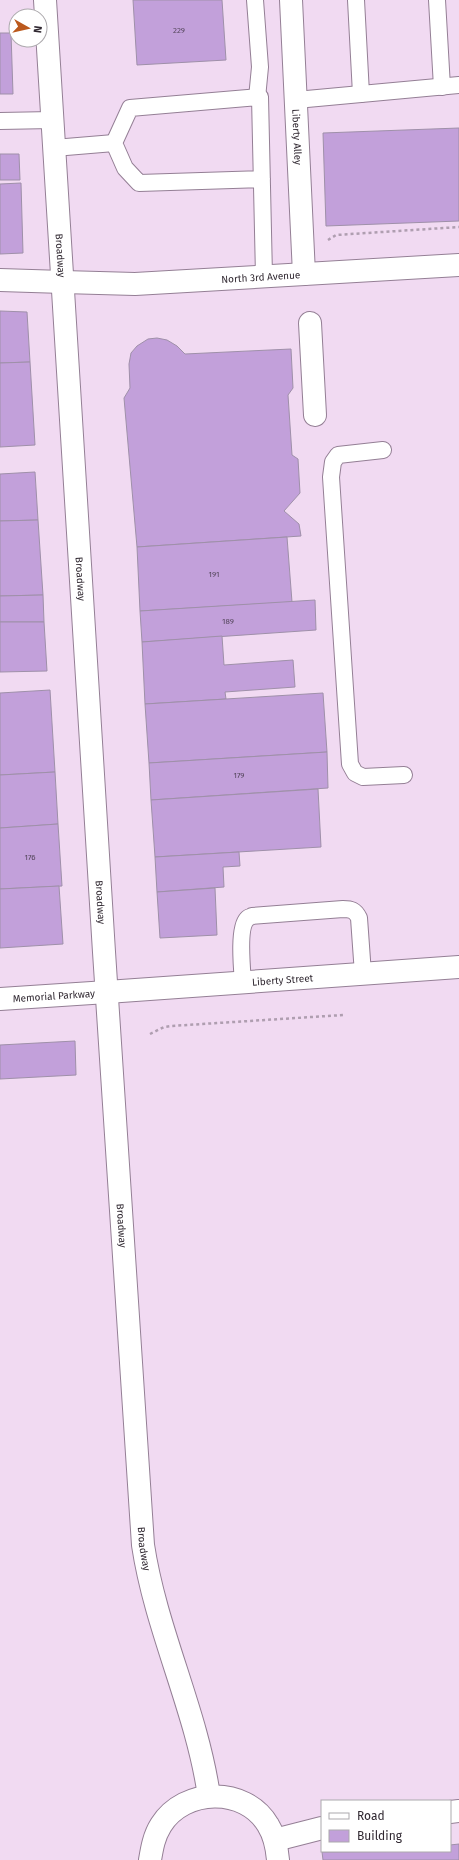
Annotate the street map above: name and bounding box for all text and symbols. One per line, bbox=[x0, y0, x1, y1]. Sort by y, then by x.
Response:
north arrow bbox=[8, 8, 48, 48]
text: N bbox=[30, 25, 44, 34]
house number: 229 bbox=[173, 26, 185, 35]
street label: Liberty Alley bbox=[289, 109, 304, 165]
street label: Broadway bbox=[52, 233, 67, 278]
street label: North 3rd Avenue bbox=[221, 269, 301, 286]
street label: Broadway bbox=[73, 557, 87, 601]
house number: 191 bbox=[209, 570, 219, 579]
house number: 189 bbox=[222, 617, 234, 626]
house number: 179 bbox=[233, 771, 245, 780]
house number: 176 bbox=[24, 853, 36, 862]
street label: Broadway bbox=[93, 880, 107, 925]
street label: Liberty Street bbox=[252, 972, 314, 989]
street label: Memorial Parkway bbox=[12, 988, 95, 1005]
street label: Broadway bbox=[114, 1203, 128, 1248]
street label: Broadway bbox=[135, 1527, 153, 1572]
legend bbox=[321, 1800, 451, 1852]
text: Road bbox=[357, 1809, 385, 1823]
text: Building bbox=[357, 1829, 403, 1843]

